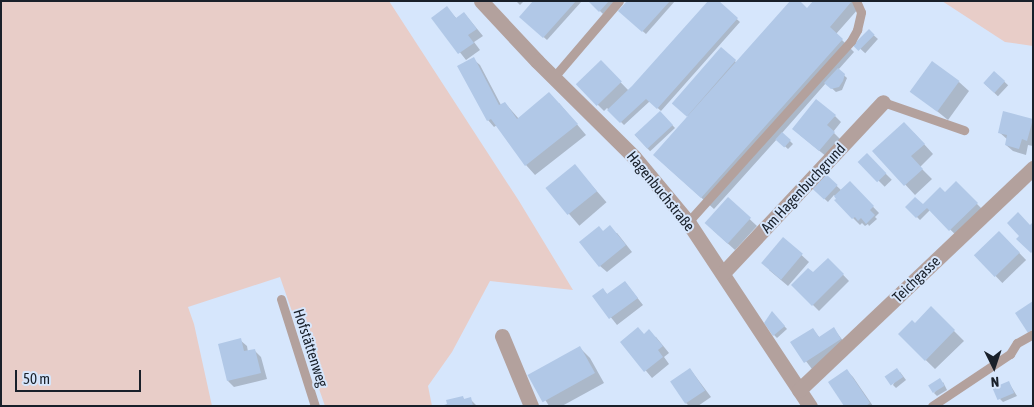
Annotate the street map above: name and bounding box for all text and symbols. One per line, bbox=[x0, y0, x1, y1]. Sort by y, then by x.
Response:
street label: Am Hagenbuchgrund bbox=[757, 140, 849, 236]
street label: Hagenbuchstraße bbox=[623, 147, 699, 235]
street label: Teichgasse bbox=[888, 252, 944, 306]
street label: Hofstättenweg bbox=[290, 307, 332, 389]
north arrow bbox=[969, 342, 1019, 392]
scale bar bbox=[18, 360, 144, 392]
text: 50 m bbox=[23, 370, 50, 387]
text: N bbox=[990, 374, 1000, 390]

